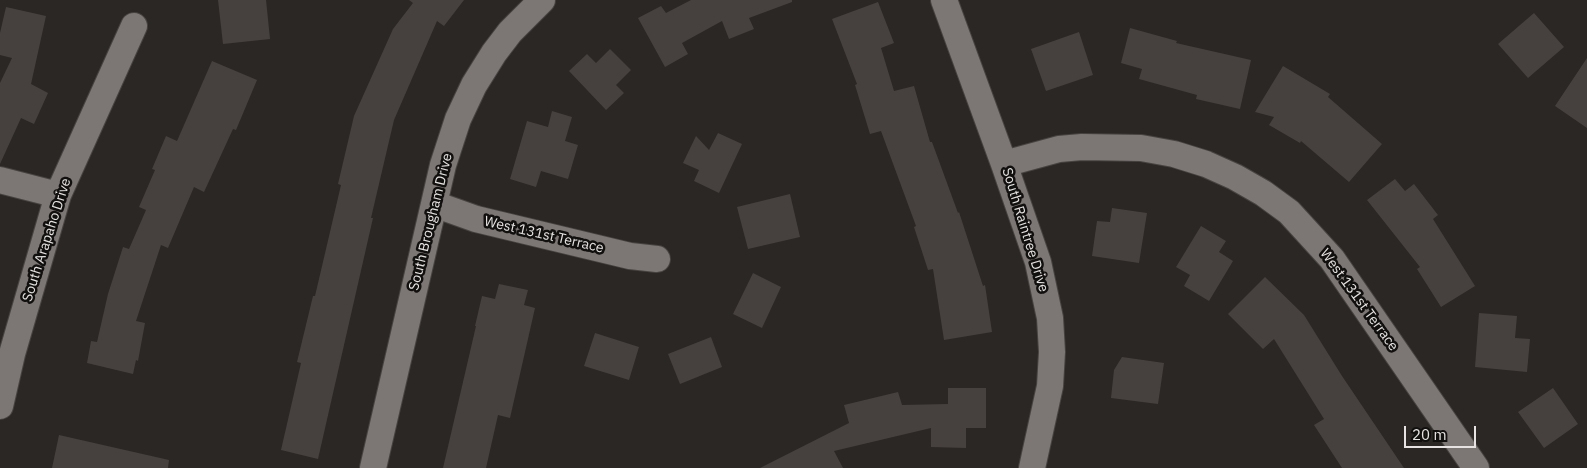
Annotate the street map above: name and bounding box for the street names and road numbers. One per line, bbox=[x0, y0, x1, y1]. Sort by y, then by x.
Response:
street label: South Brougham Drive bbox=[406, 152, 456, 292]
street label: South Raintree Drive bbox=[998, 166, 1052, 294]
street label: South Arapaho Drive bbox=[19, 176, 75, 304]
street label: West 131st Terrace bbox=[483, 213, 605, 257]
street label: West 131st Terrace bbox=[1316, 246, 1402, 354]

